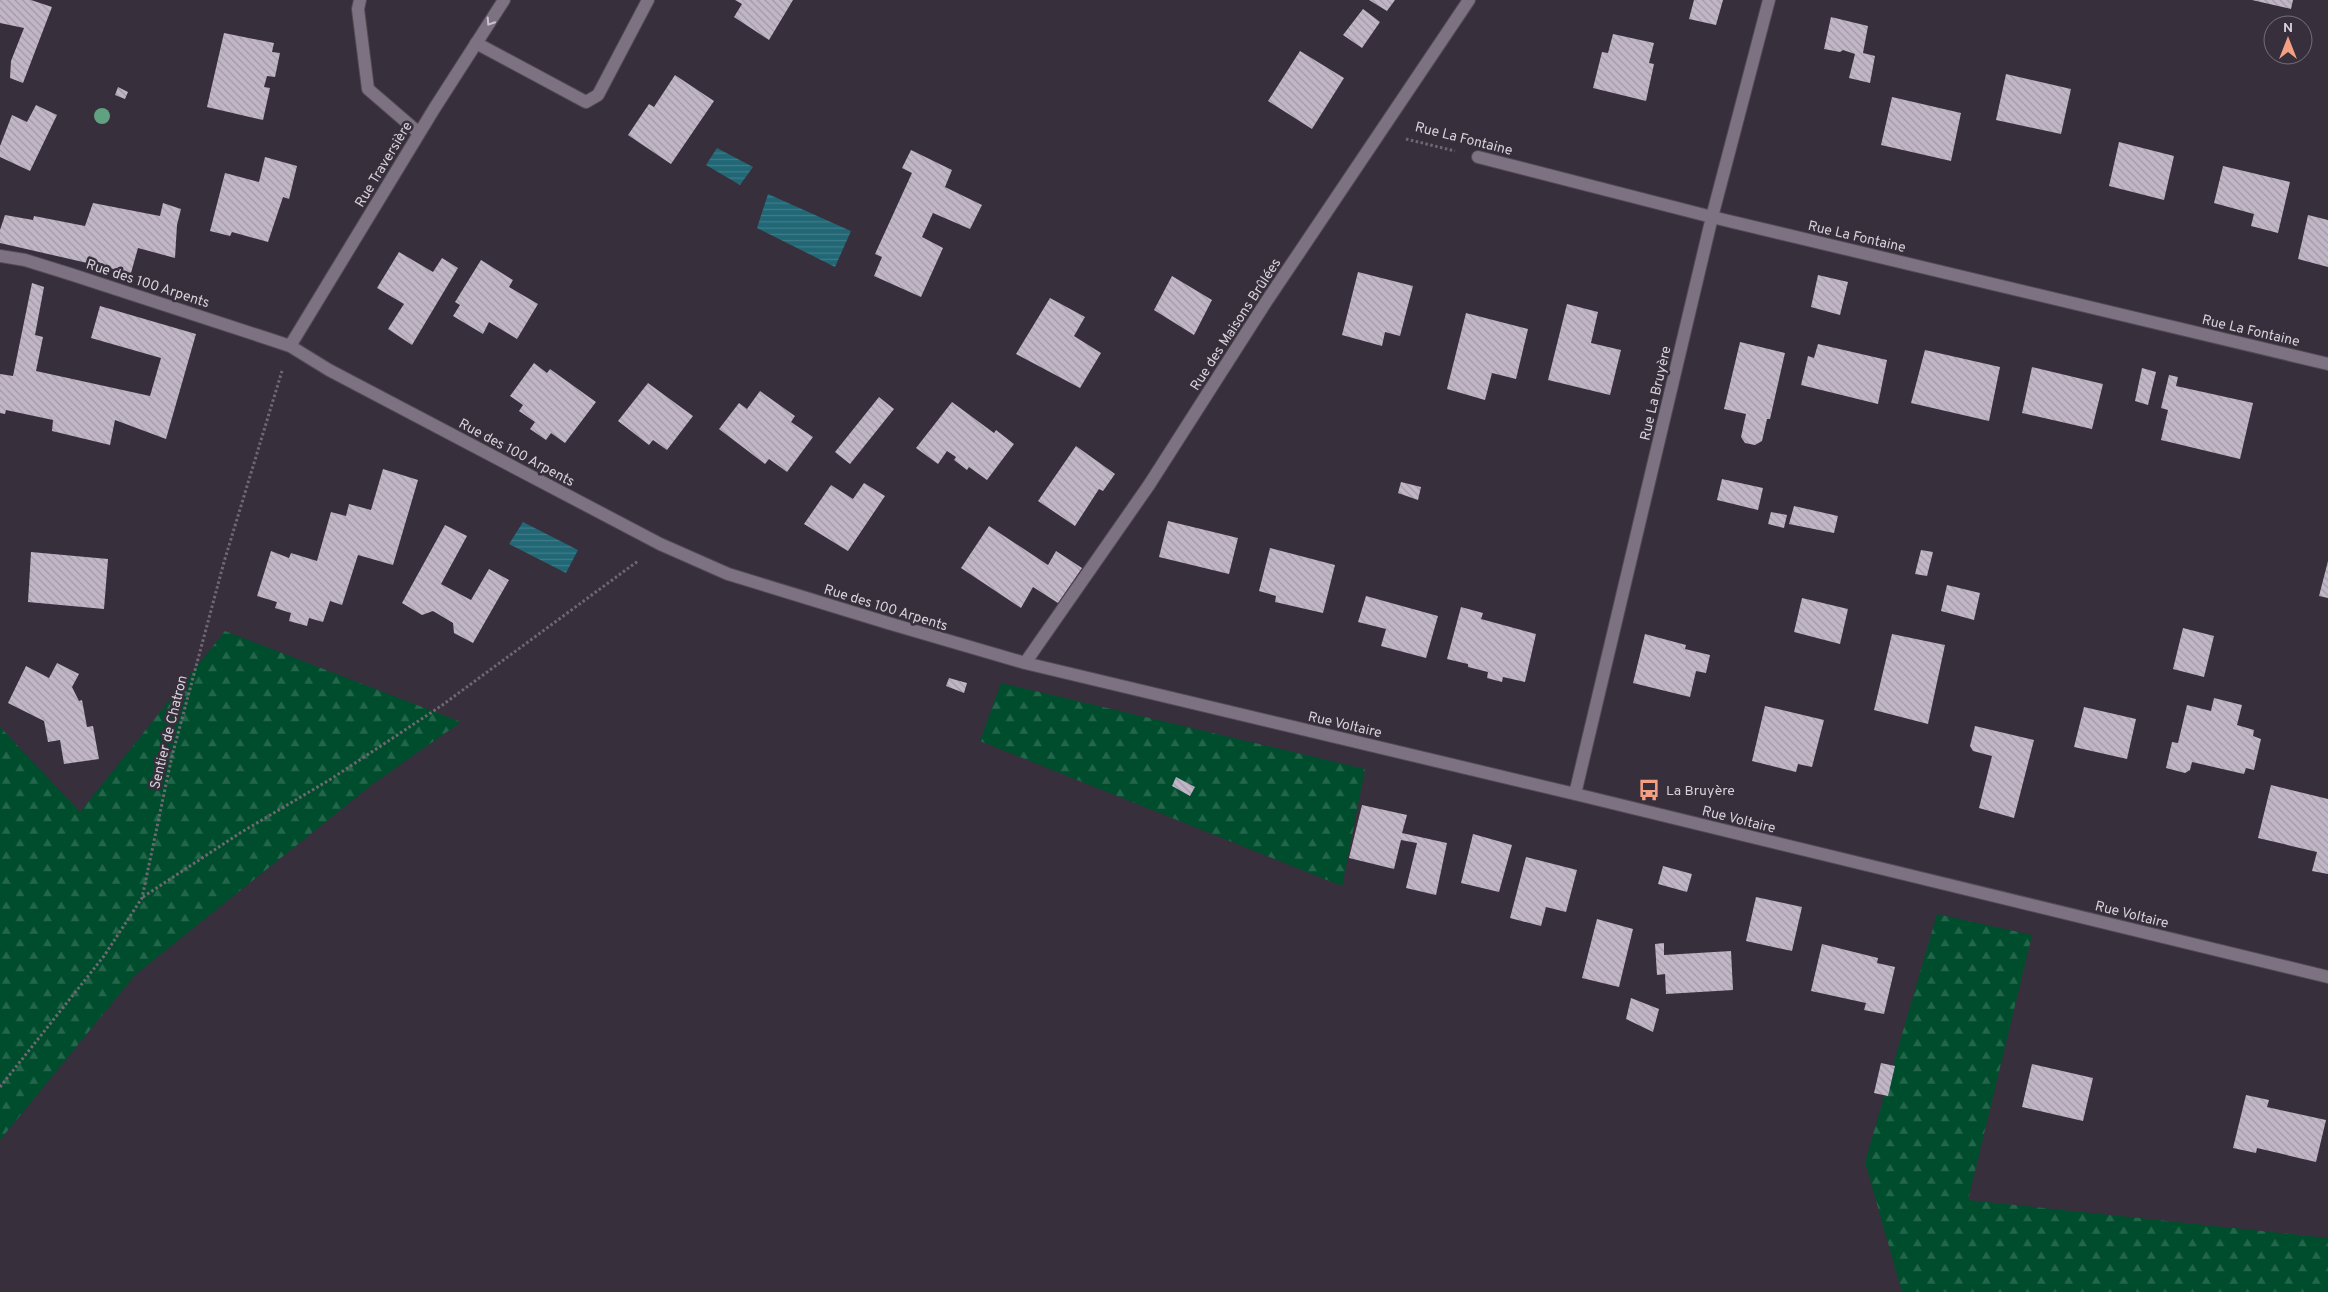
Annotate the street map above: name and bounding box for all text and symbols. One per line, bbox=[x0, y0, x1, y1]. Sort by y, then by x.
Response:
north arrow bbox=[2263, 15, 2313, 65]
one-way arrow bbox=[487, 16, 496, 25]
text: N bbox=[2283, 20, 2293, 37]
street label: Rue Traversière bbox=[352, 119, 417, 211]
street label: Rue La Fontaine bbox=[1413, 119, 1514, 160]
street label: Rue La Fontaine bbox=[1806, 218, 1907, 257]
street label: Rue des 100 Arpents bbox=[84, 256, 211, 312]
street label: Rue des Maisons Brûlées bbox=[1187, 256, 1285, 394]
street label: Rue La Fontaine bbox=[2200, 312, 2301, 351]
street label: Rue La Bruyère bbox=[1637, 344, 1676, 442]
street label: Rue des 100 Arpents bbox=[455, 416, 577, 491]
street label: Rue des 100 Arpents bbox=[822, 581, 950, 635]
street label: Sentier de Chatron bbox=[147, 674, 192, 791]
street label: Rue Voltaire bbox=[1306, 709, 1383, 742]
bus stop icon: La Bruyère bbox=[1636, 777, 1662, 803]
place label: La Bruyère bbox=[1666, 783, 1735, 800]
street label: Rue Voltaire bbox=[1700, 803, 1777, 838]
street label: Rue Voltaire bbox=[2093, 898, 2170, 933]

